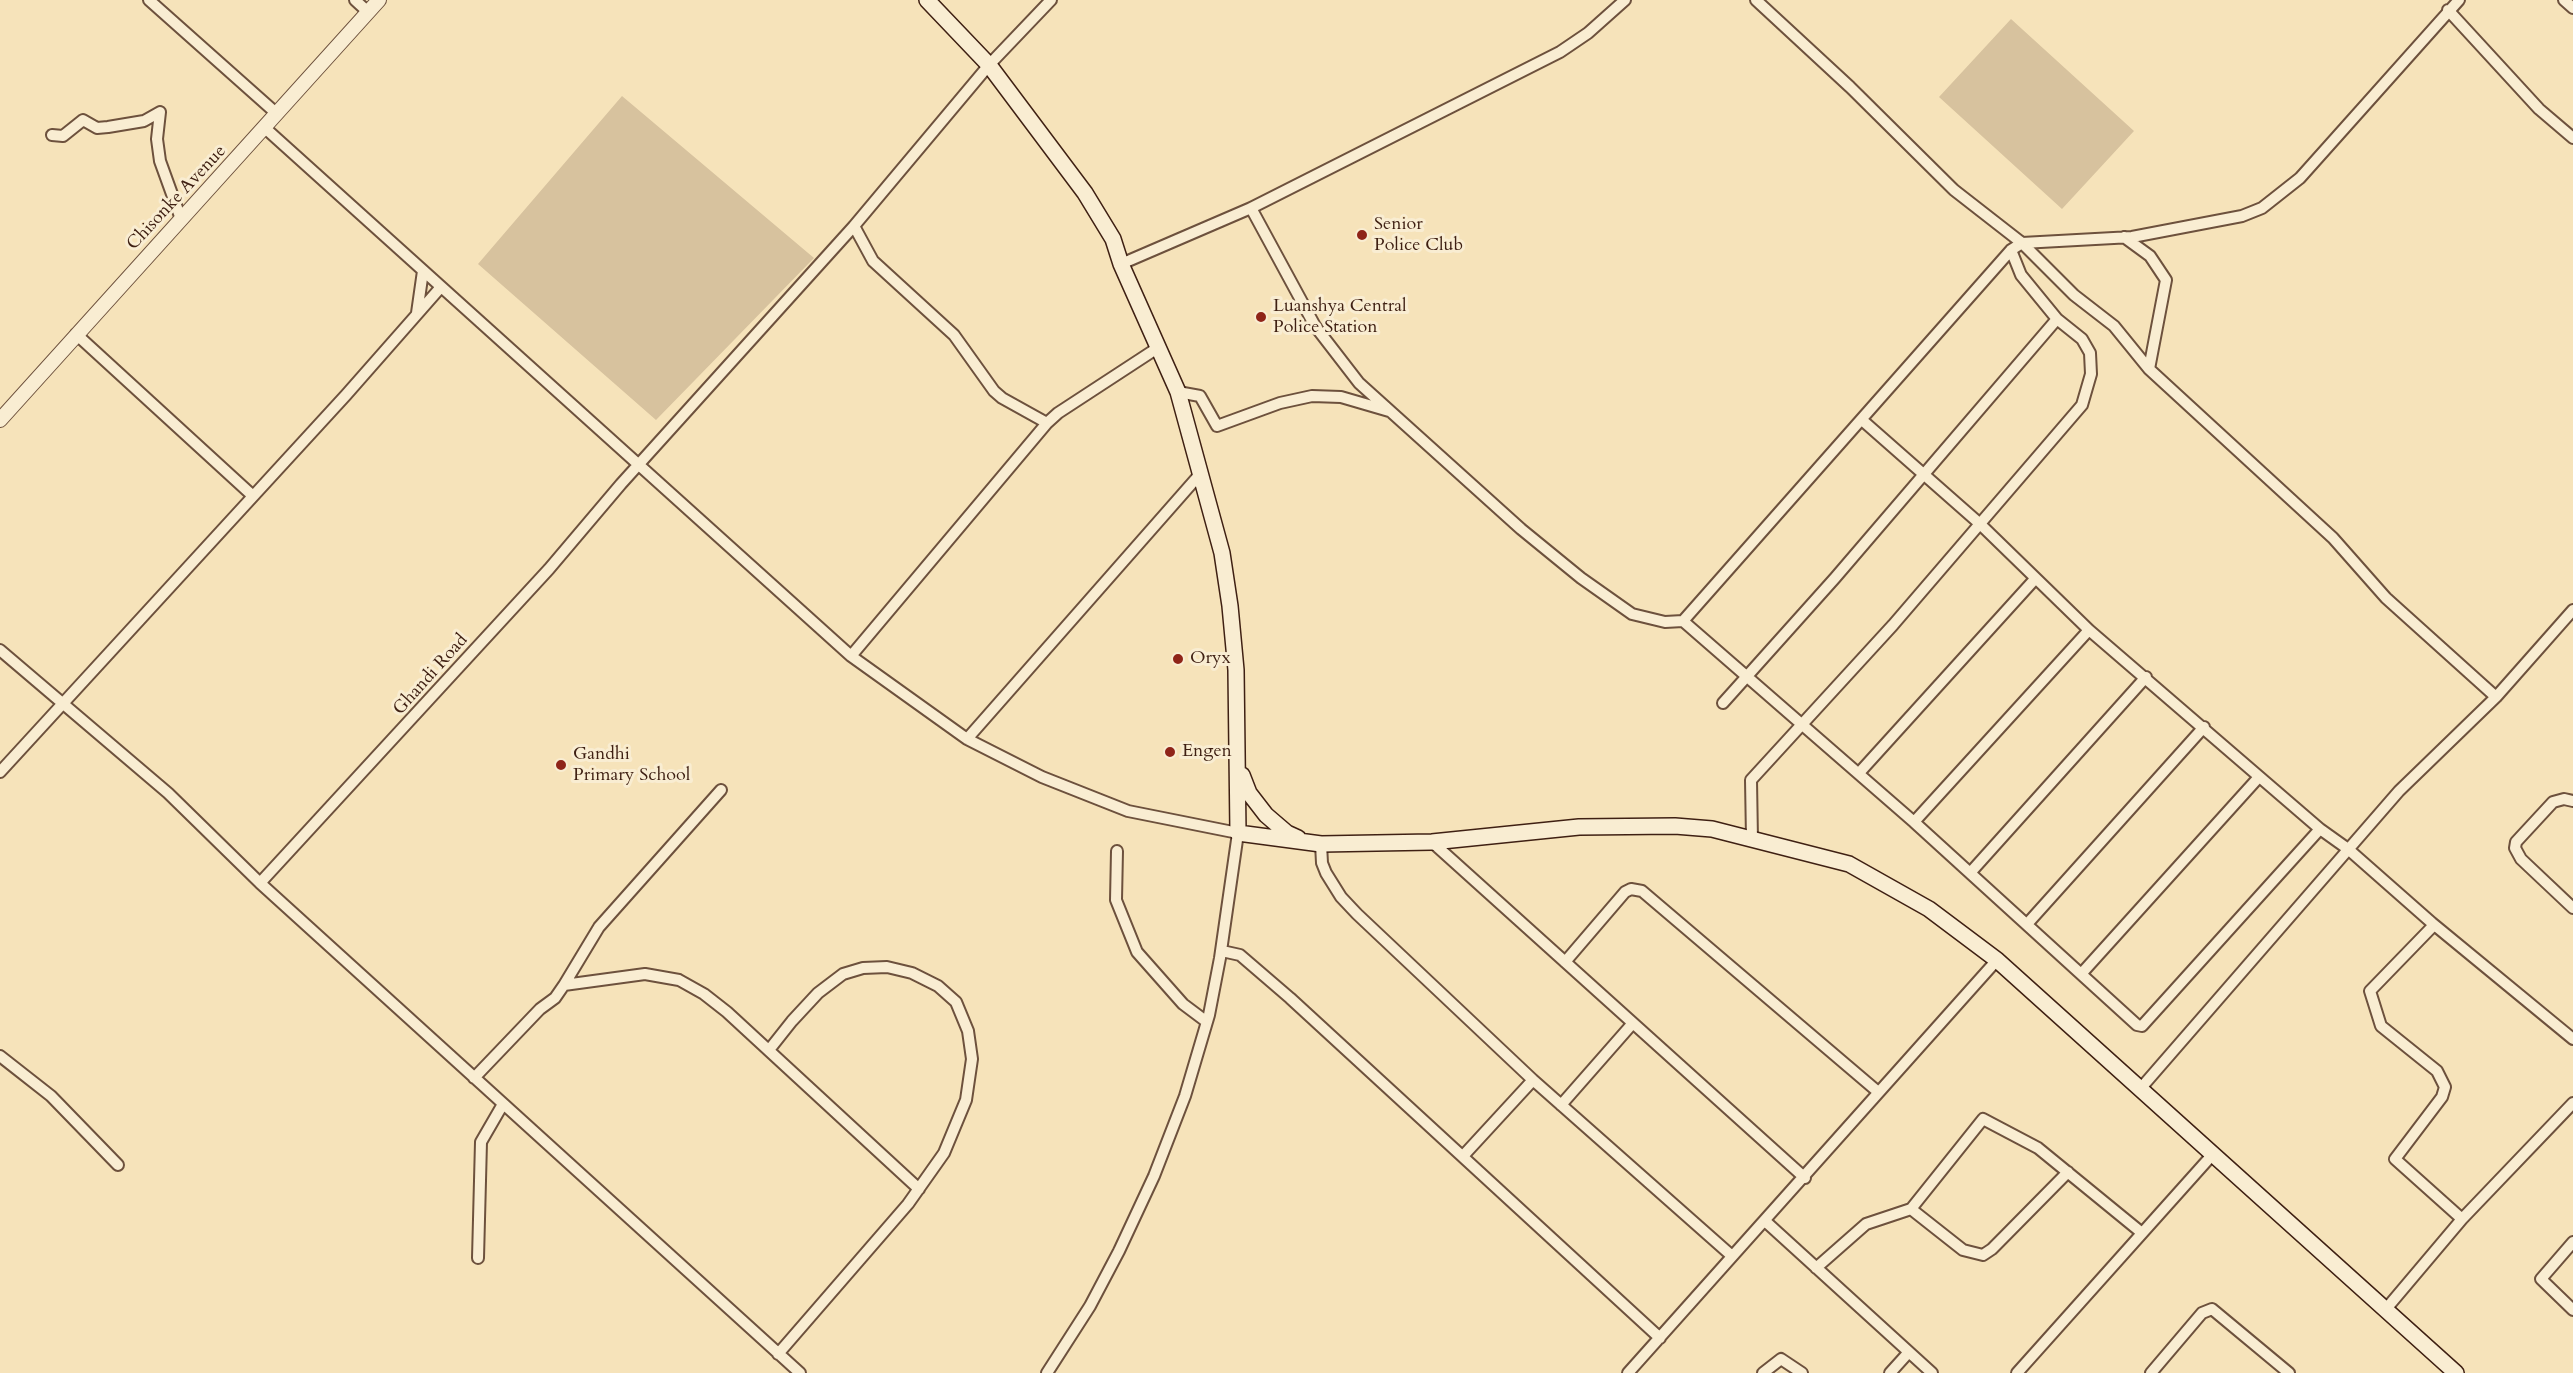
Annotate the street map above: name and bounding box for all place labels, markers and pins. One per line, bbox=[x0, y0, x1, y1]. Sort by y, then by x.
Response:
place label: Senior Police Club bbox=[1374, 214, 1463, 256]
marker: Senior Police Club bbox=[1355, 228, 1369, 242]
place label: Luanshya Central Police Station bbox=[1273, 296, 1407, 338]
marker: Luanshya Central Police Station bbox=[1254, 310, 1268, 324]
place label: Oryx bbox=[1190, 648, 1231, 670]
marker: Oryx bbox=[1171, 652, 1185, 666]
place label: Engen bbox=[1182, 741, 1232, 763]
place label: Gandhi Primary School bbox=[573, 744, 690, 786]
marker: Engen bbox=[1163, 745, 1177, 759]
marker: Gandhi Primary School bbox=[554, 758, 568, 772]

